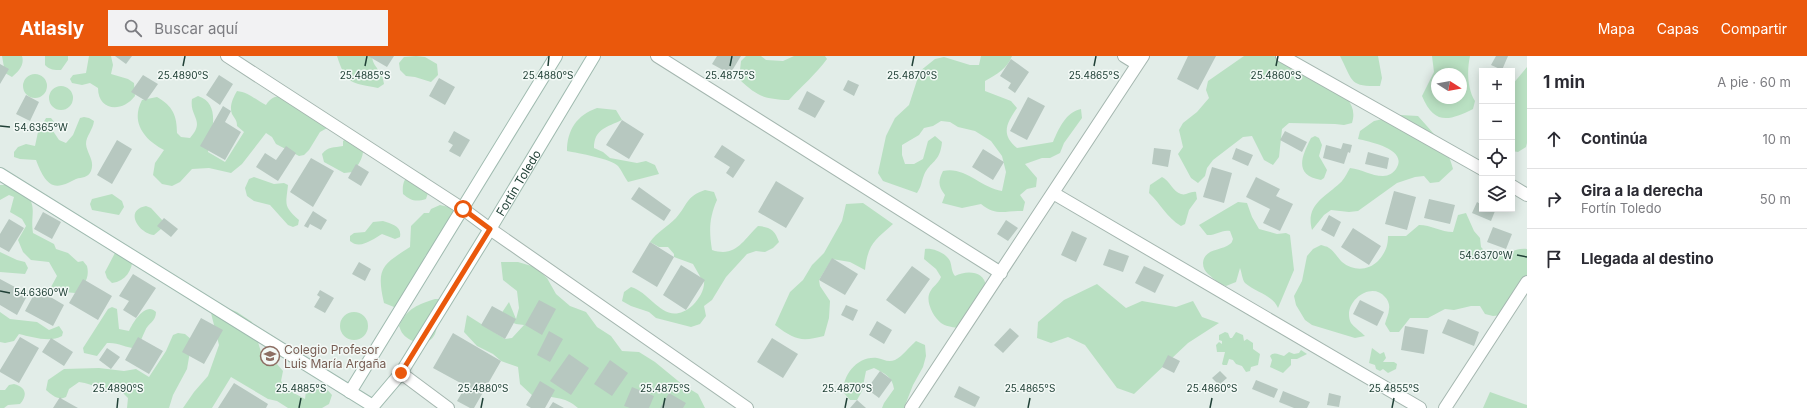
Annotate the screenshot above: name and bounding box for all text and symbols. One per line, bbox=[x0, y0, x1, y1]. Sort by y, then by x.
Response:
search box bbox=[108, 10, 388, 46]
text: Atlasly bbox=[20, 17, 84, 40]
icon: search bbox=[122, 17, 144, 39]
text: Buscar aquí bbox=[154, 19, 238, 38]
text: Mapa bbox=[1598, 20, 1635, 37]
text: Capas bbox=[1657, 20, 1699, 37]
text: Compartir bbox=[1721, 20, 1787, 37]
north arrow bbox=[1431, 68, 1467, 104]
map controls bbox=[1479, 68, 1515, 212]
button: + bbox=[1479, 68, 1515, 104]
text: 25.4890°S bbox=[158, 69, 208, 81]
text: 25.4885°S bbox=[340, 69, 390, 81]
text: 25.4880°S bbox=[523, 69, 573, 81]
text: 25.4875°S bbox=[705, 69, 755, 81]
text: 25.4870°S bbox=[887, 69, 937, 81]
text: 25.4865°S bbox=[1069, 69, 1119, 81]
text: 25.4860°S bbox=[1251, 69, 1301, 81]
text: 1 min bbox=[1543, 72, 1585, 92]
text: A pie · 60 m bbox=[1717, 74, 1791, 90]
button: − bbox=[1479, 104, 1515, 140]
text: 54.6365°W bbox=[14, 121, 68, 133]
icon: ahead bbox=[1543, 128, 1565, 150]
text: Continúa bbox=[1581, 129, 1648, 148]
text: 10 m bbox=[1762, 131, 1791, 147]
button: locate bbox=[1479, 140, 1515, 176]
street label: Fortín Toledo bbox=[492, 147, 543, 218]
button: layers bbox=[1479, 176, 1515, 212]
text: Gira a la derecha bbox=[1581, 181, 1703, 200]
icon: right bbox=[1543, 188, 1565, 210]
text: 50 m bbox=[1760, 191, 1791, 207]
route start bbox=[454, 200, 472, 218]
text: Fortín Toledo bbox=[1581, 200, 1661, 216]
icon: arrive bbox=[1543, 248, 1565, 270]
text: 54.6370°W bbox=[1459, 249, 1513, 261]
text: Llegada al destino bbox=[1581, 249, 1714, 268]
text: 54.6360°W bbox=[14, 286, 68, 298]
place label: Colegio Profesor Luis María Argaña bbox=[284, 342, 386, 371]
school or university icon: Colegio Profesor Luis María Argaña bbox=[259, 345, 281, 367]
route end bbox=[392, 364, 410, 382]
text: 25.4890°S bbox=[93, 382, 143, 394]
text: 25.4885°S bbox=[276, 382, 326, 394]
text: 25.4880°S bbox=[458, 382, 508, 394]
text: 25.4875°S bbox=[640, 382, 690, 394]
text: 25.4870°S bbox=[822, 382, 872, 394]
text: 25.4865°S bbox=[1005, 382, 1055, 394]
text: 25.4860°S bbox=[1187, 382, 1237, 394]
text: 25.4855°S bbox=[1369, 382, 1419, 394]

